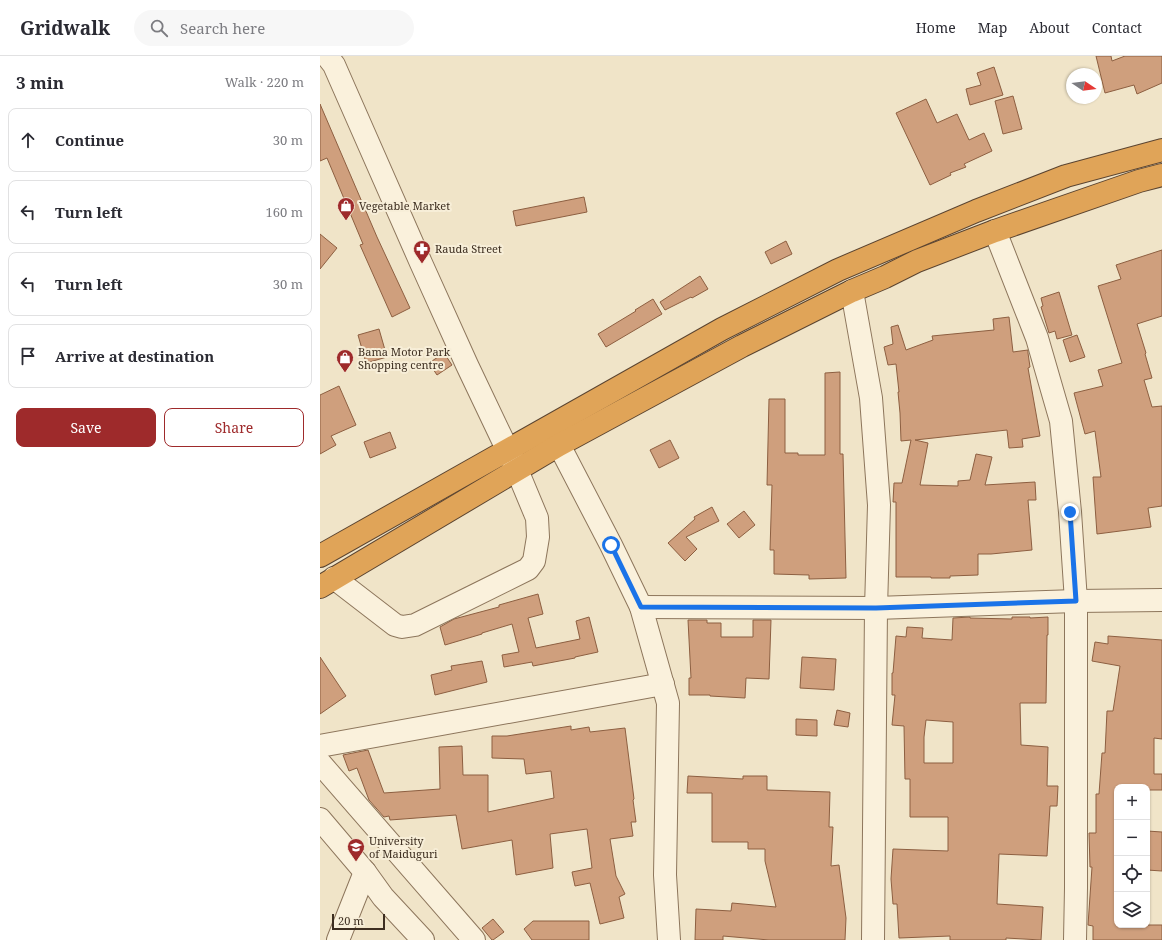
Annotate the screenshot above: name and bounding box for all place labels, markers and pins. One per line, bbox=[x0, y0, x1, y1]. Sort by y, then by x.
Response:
shop icon: Vegetable Market bbox=[336, 196, 356, 221]
place label: Vegetable Market bbox=[359, 198, 450, 213]
pharmacy icon: Rauda Street bbox=[412, 239, 432, 264]
place label: Rauda Street bbox=[435, 241, 502, 256]
place label: Bama Motor Park Shopping centre bbox=[358, 344, 451, 372]
shop icon: Bama Motor Park Shopping centre bbox=[335, 348, 355, 373]
place label: University of Maiduguri bbox=[369, 833, 438, 861]
school or university icon: University of Maiduguri bbox=[346, 837, 366, 862]

